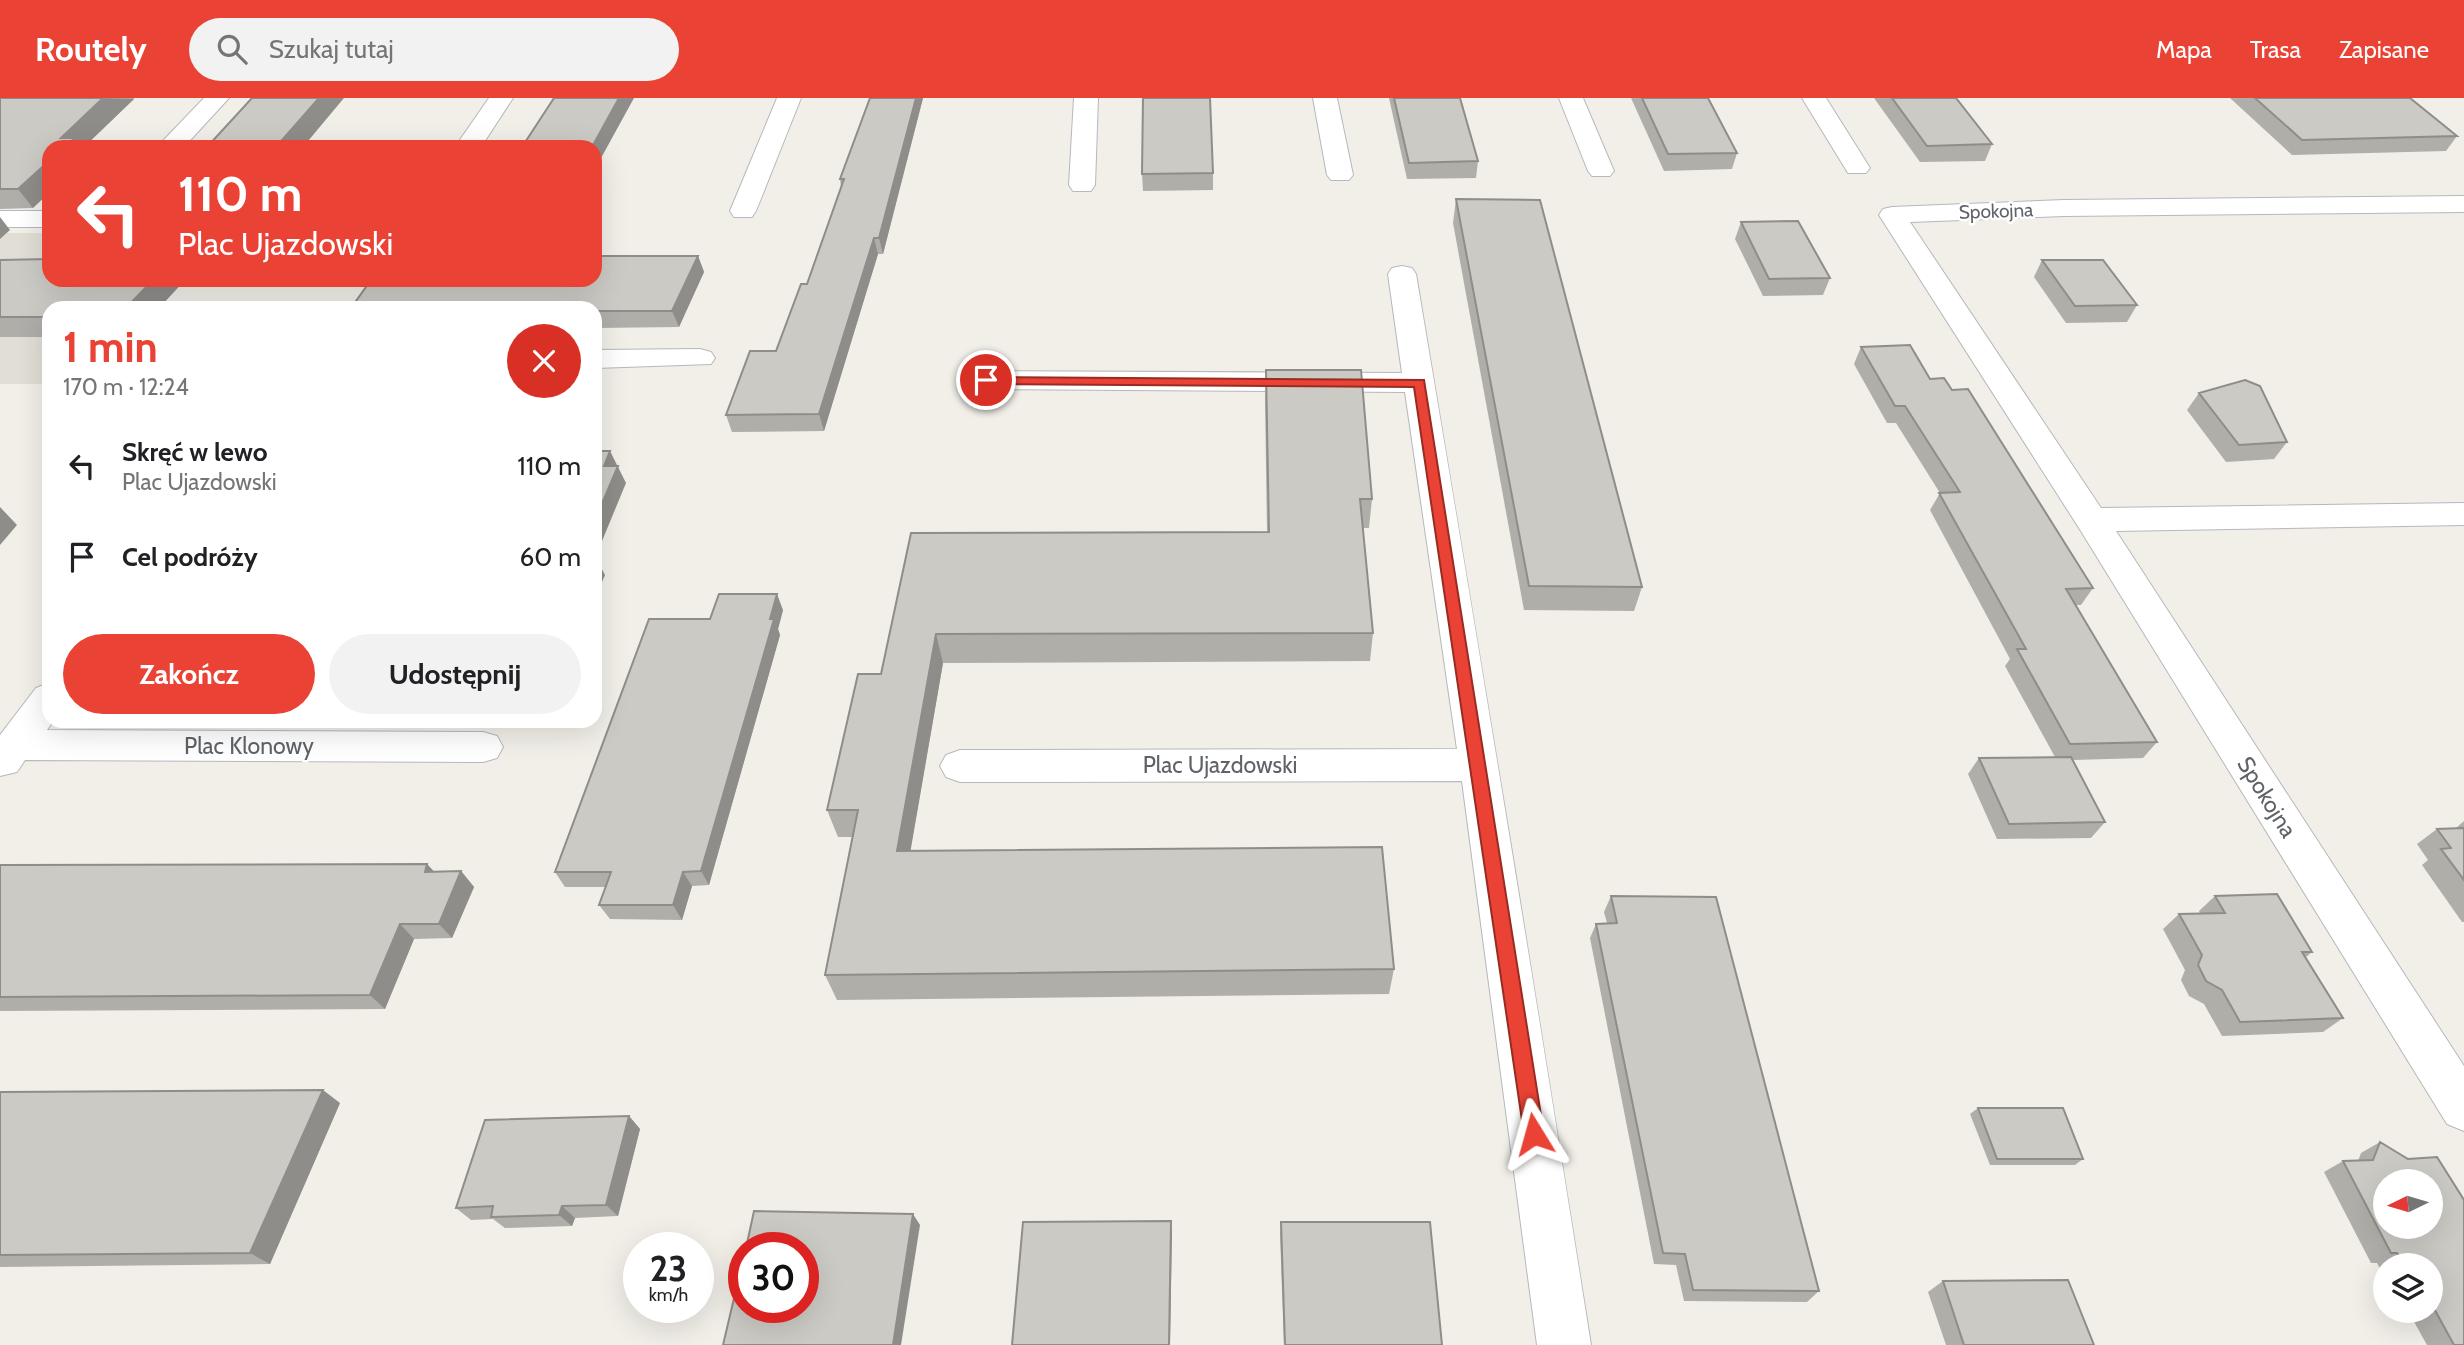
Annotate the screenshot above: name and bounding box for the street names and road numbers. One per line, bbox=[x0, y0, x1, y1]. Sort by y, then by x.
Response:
street label: Spokojna bbox=[1958, 198, 2034, 224]
street label: Plac Klonowy bbox=[184, 732, 314, 760]
street label: Plac Ujazdowski bbox=[1143, 751, 1297, 779]
street label: Spokojna bbox=[2231, 751, 2303, 843]

